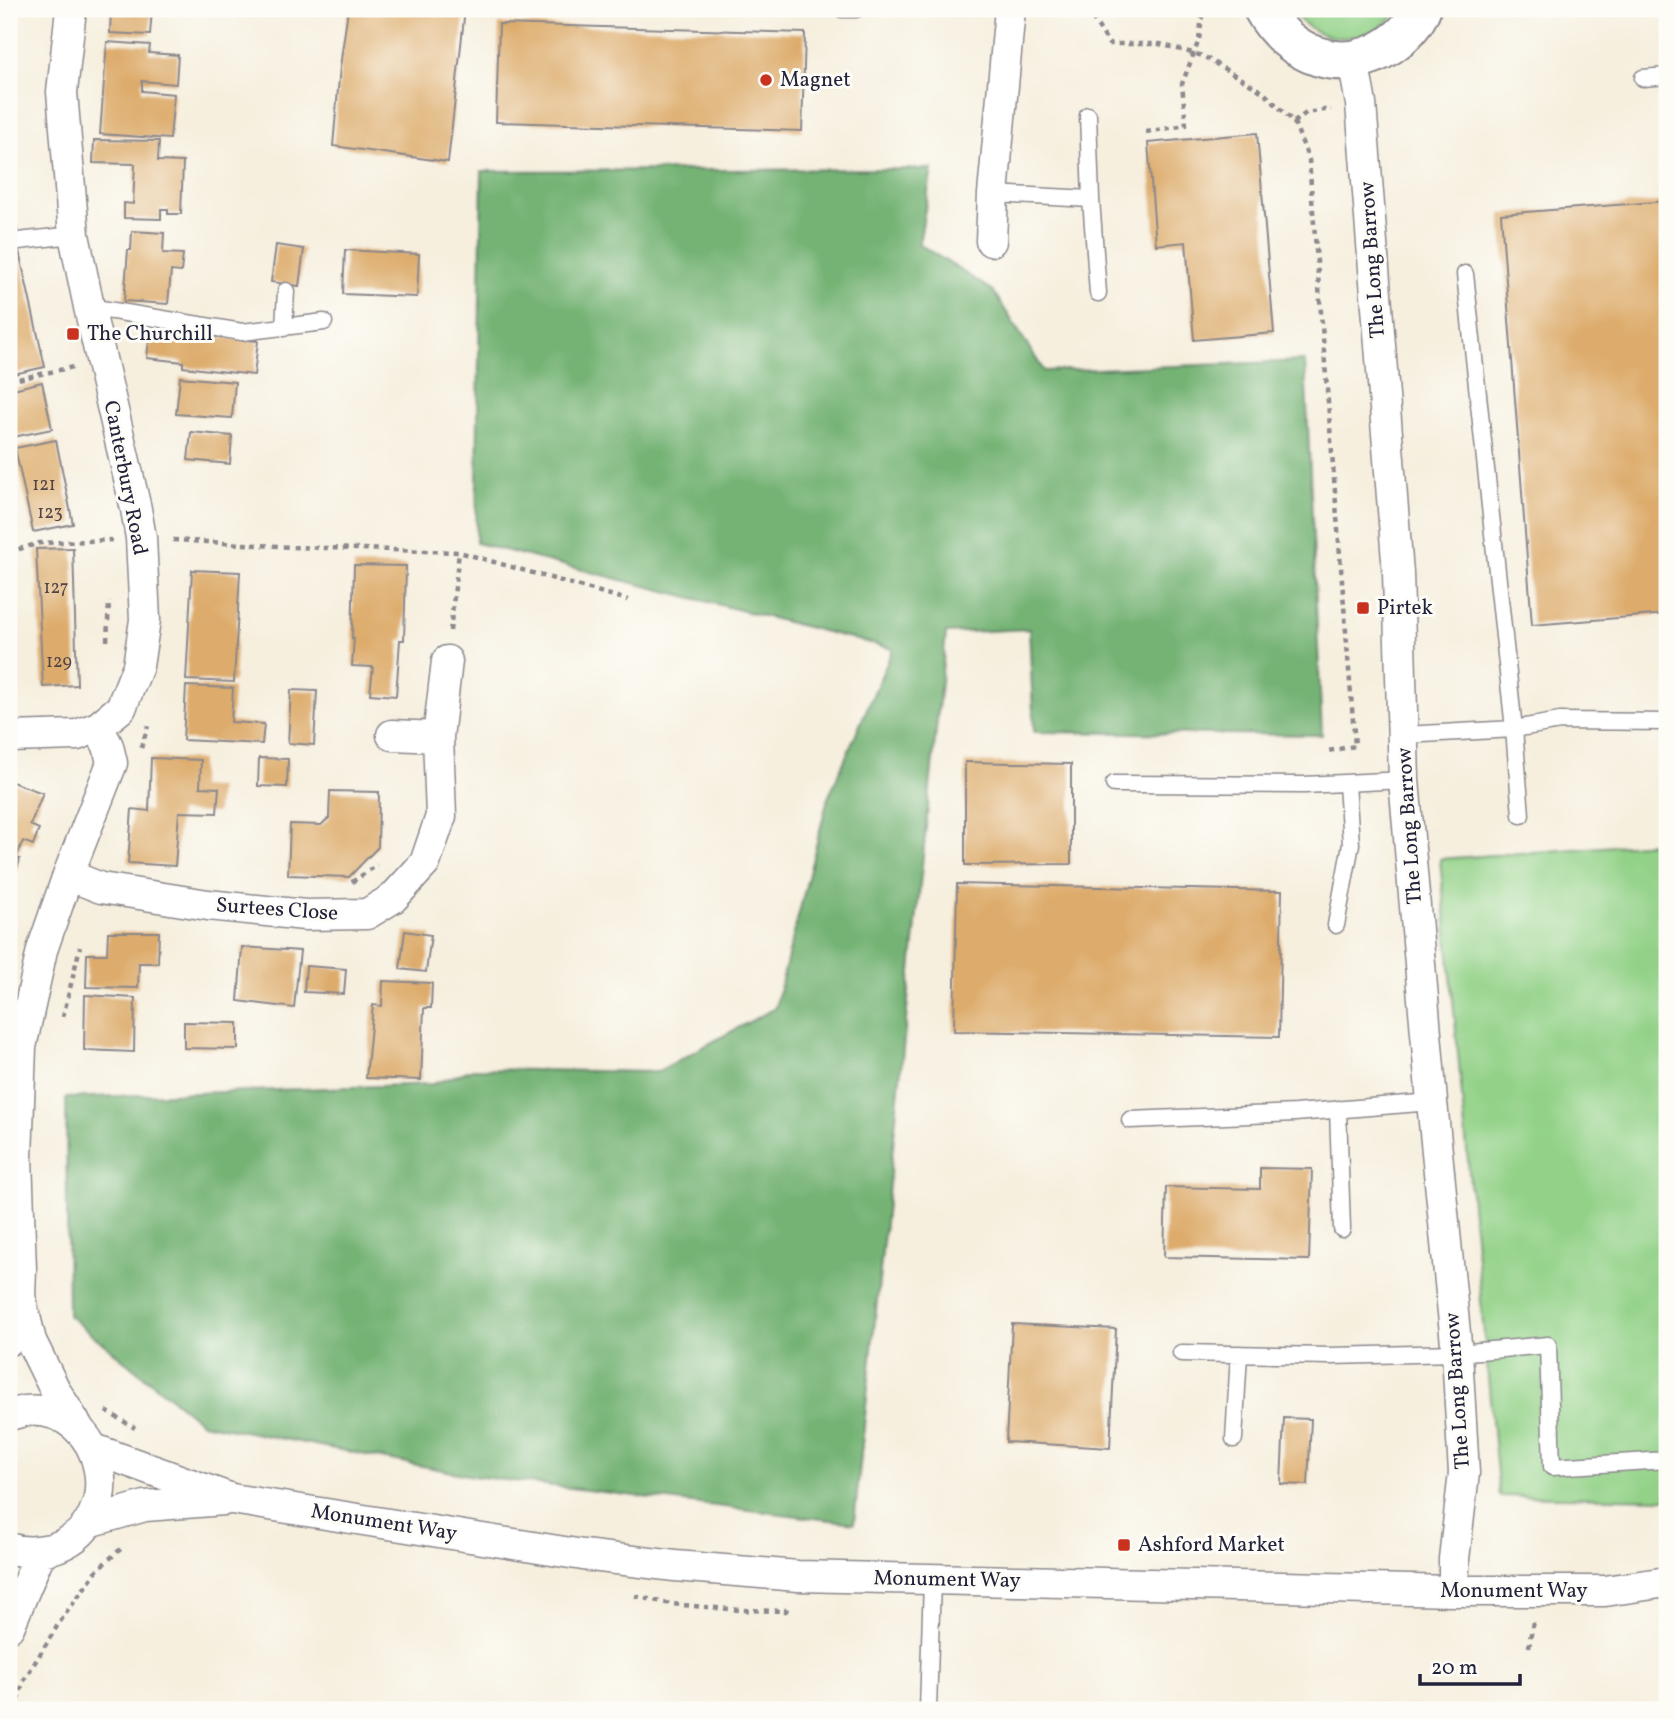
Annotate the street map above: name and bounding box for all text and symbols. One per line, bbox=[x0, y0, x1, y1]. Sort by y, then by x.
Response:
place label: Magnet bbox=[780, 66, 851, 95]
marker: Magnet bbox=[758, 72, 774, 88]
street label: The Long Barrow bbox=[1353, 181, 1393, 339]
place label: The Churchill bbox=[87, 320, 213, 349]
marker: The Churchill bbox=[65, 326, 81, 342]
street label: Canterbury Road bbox=[96, 398, 154, 558]
house number: 121 bbox=[32, 473, 56, 498]
house number: 123 bbox=[37, 501, 63, 526]
house number: 127 bbox=[44, 576, 68, 601]
place label: Pirtek bbox=[1377, 594, 1433, 623]
marker: Pirtek bbox=[1355, 600, 1371, 616]
house number: 129 bbox=[46, 650, 72, 675]
street label: The Long Barrow bbox=[1390, 747, 1430, 905]
street label: Surtees Close bbox=[215, 891, 339, 929]
street label: The Long Barrow bbox=[1438, 1312, 1478, 1470]
street label: Monument Way bbox=[309, 1497, 460, 1549]
place label: Ashford Market bbox=[1138, 1531, 1285, 1560]
marker: Ashford Market bbox=[1116, 1537, 1132, 1553]
street label: Monument Way bbox=[873, 1564, 1022, 1596]
street label: Monument Way bbox=[1440, 1577, 1588, 1606]
scale bar bbox=[1420, 1642, 1520, 1686]
text: 20 m bbox=[1431, 1654, 1477, 1683]

